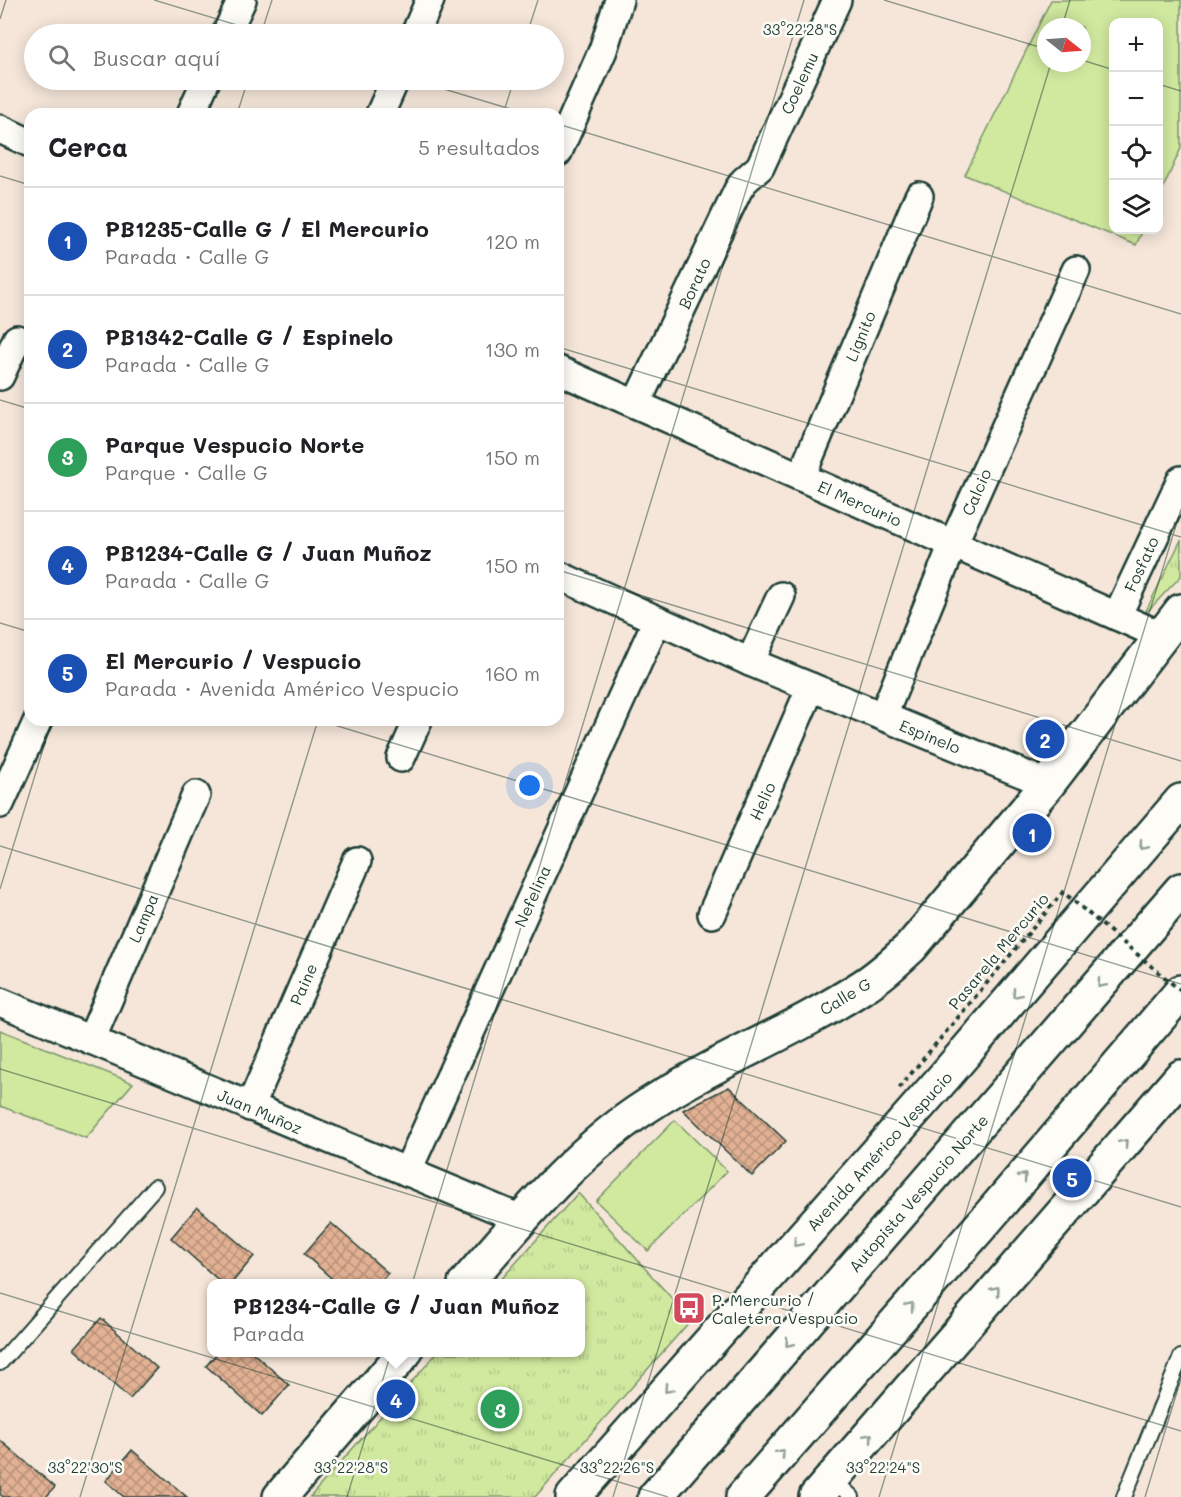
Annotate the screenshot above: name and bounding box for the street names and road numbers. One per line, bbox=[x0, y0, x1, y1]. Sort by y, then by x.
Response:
street label: Coelemu bbox=[775, 49, 823, 117]
street label: Borato bbox=[673, 254, 715, 312]
street label: Lignito bbox=[840, 308, 880, 364]
street label: Calcio bbox=[956, 465, 996, 519]
street label: El Mercurio bbox=[815, 475, 905, 531]
street label: Fosfato bbox=[1119, 533, 1163, 595]
street label: Espinelo bbox=[896, 714, 964, 758]
street label: Helio bbox=[744, 779, 780, 823]
street label: Nefelina bbox=[509, 862, 555, 930]
street label: Pasarela Mercurio bbox=[943, 888, 1053, 1014]
street label: Lampa bbox=[123, 890, 163, 946]
street label: Paine bbox=[285, 960, 321, 1008]
street label: Calle G bbox=[815, 972, 875, 1020]
street label: Avenida Américo Vespucio bbox=[802, 1067, 956, 1235]
street label: Juan Muñoz bbox=[214, 1084, 306, 1138]
street label: Autopista Vespucio Norte bbox=[844, 1110, 992, 1276]

